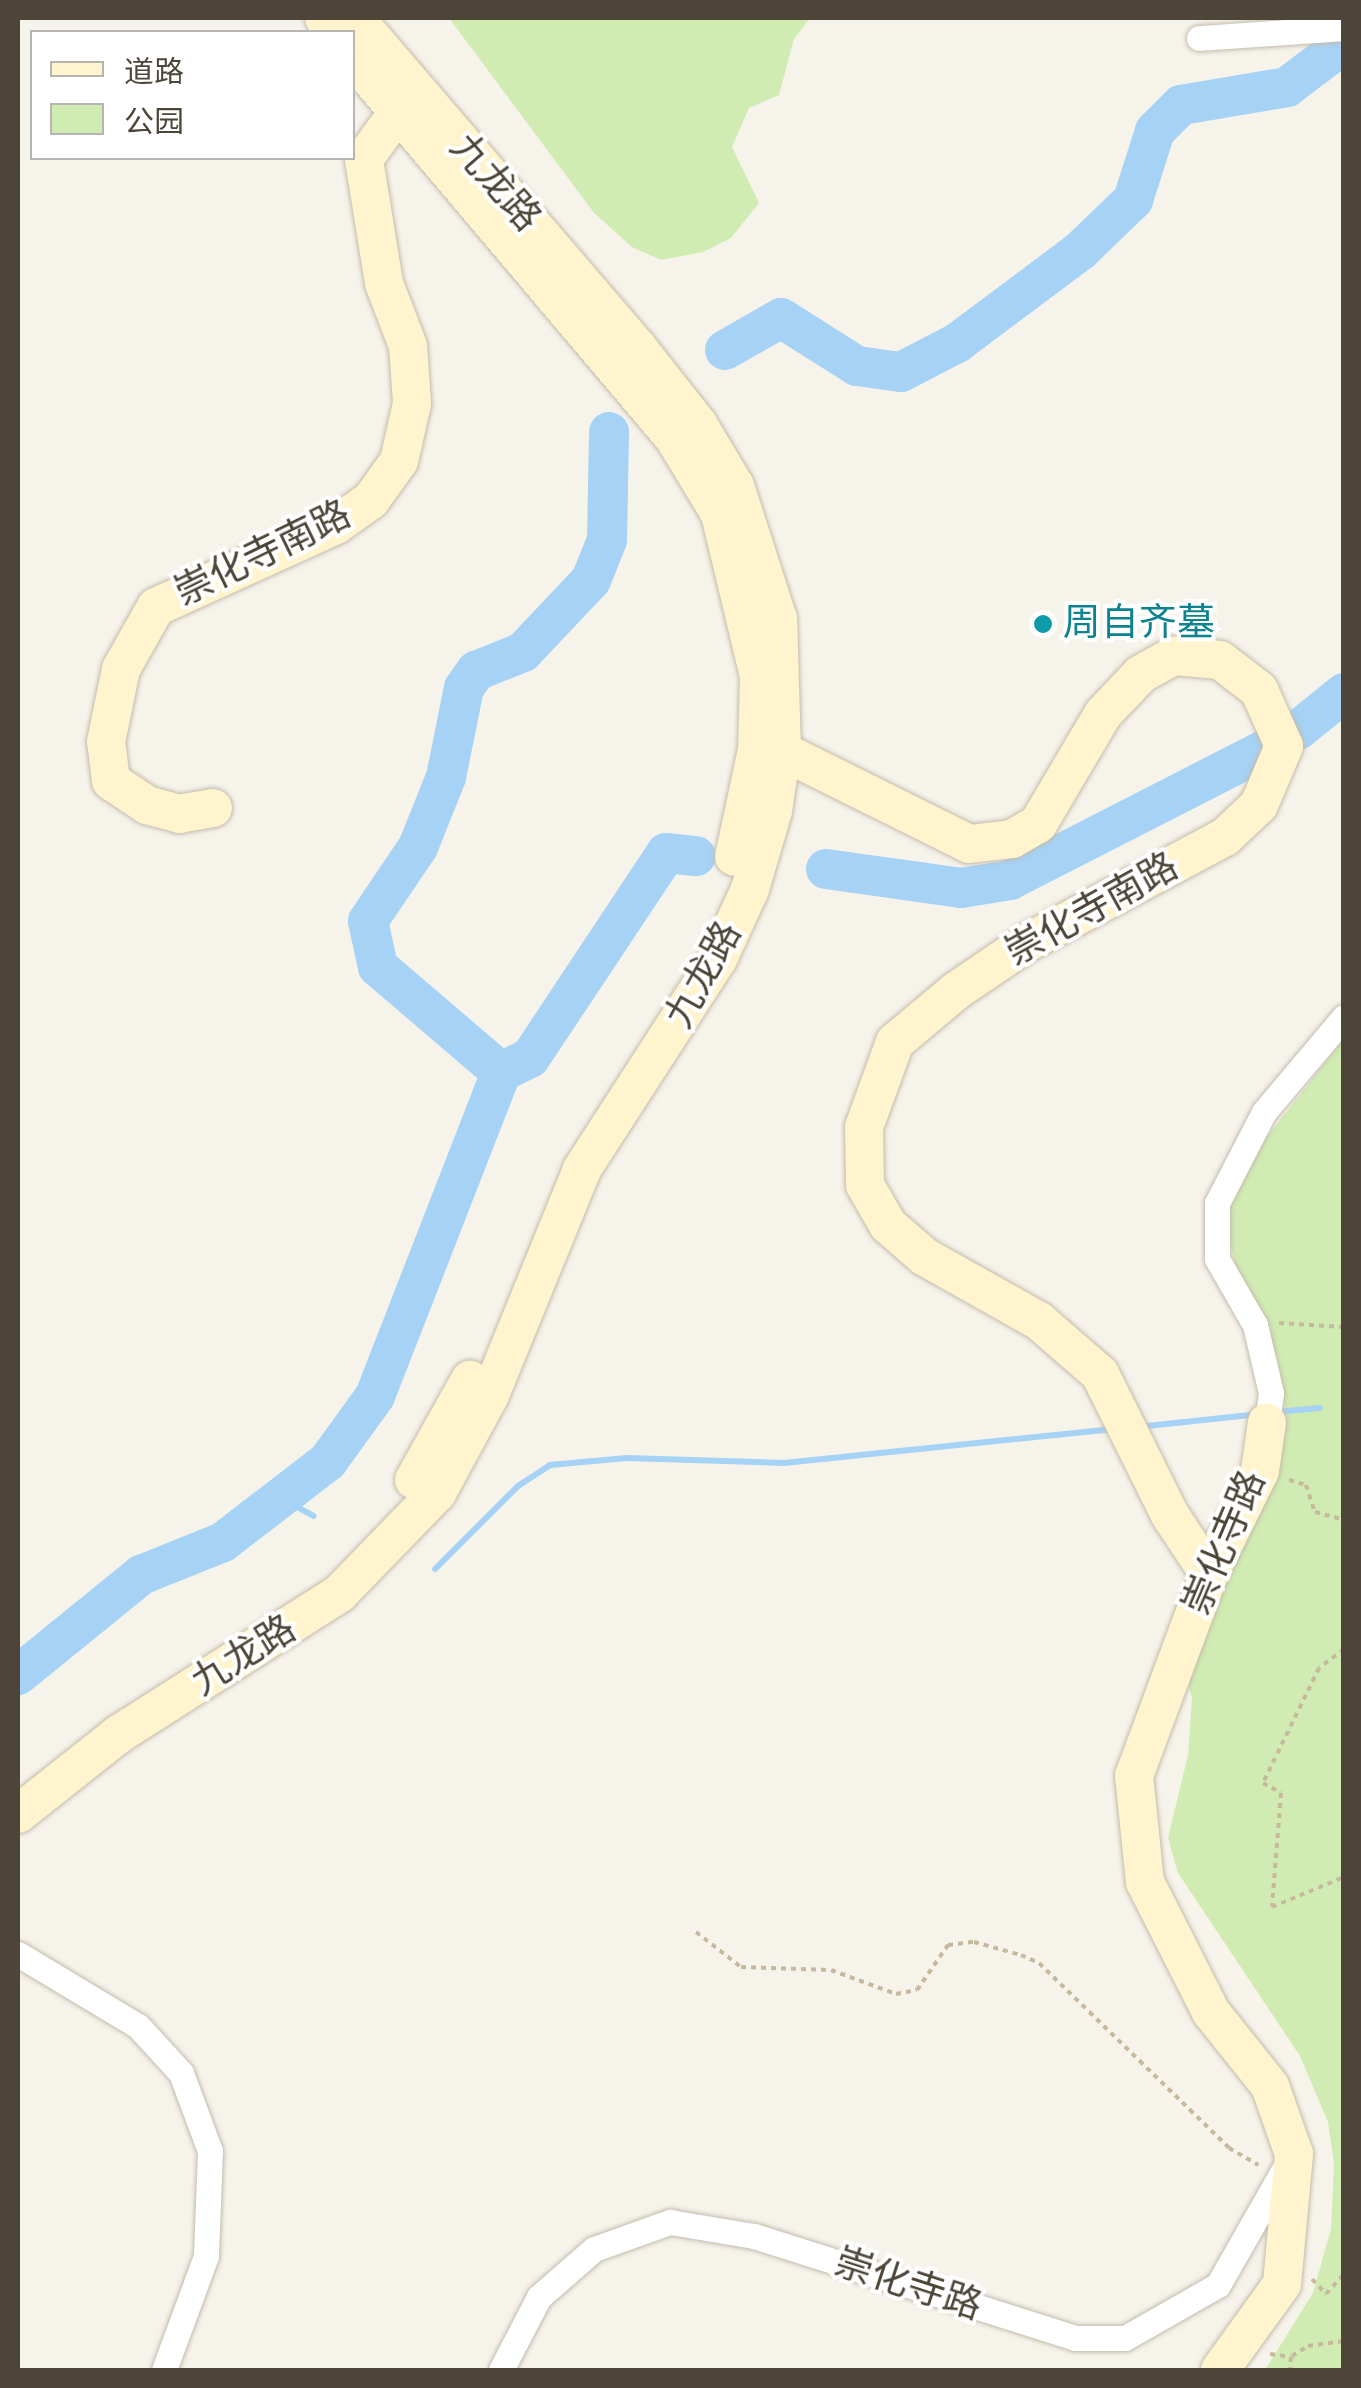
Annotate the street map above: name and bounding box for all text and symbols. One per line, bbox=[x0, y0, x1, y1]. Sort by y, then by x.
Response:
legend bbox=[30, 30, 355, 160]
text: 道路 bbox=[124, 55, 184, 91]
text: 公园 bbox=[124, 105, 184, 141]
street label: 九龙路 bbox=[440, 125, 550, 241]
street label: 崇化寺南路 bbox=[168, 492, 358, 616]
place label: 周自齐墓 bbox=[1063, 601, 1215, 647]
marker: 周自齐墓 bbox=[1032, 613, 1054, 635]
street label: 崇化寺南路 bbox=[998, 844, 1186, 976]
street label: 九龙路 bbox=[656, 914, 752, 1036]
street label: 崇化寺路 bbox=[1174, 1464, 1276, 1622]
street label: 九龙路 bbox=[184, 1606, 304, 1706]
street label: 崇化寺路 bbox=[829, 2240, 987, 2330]

